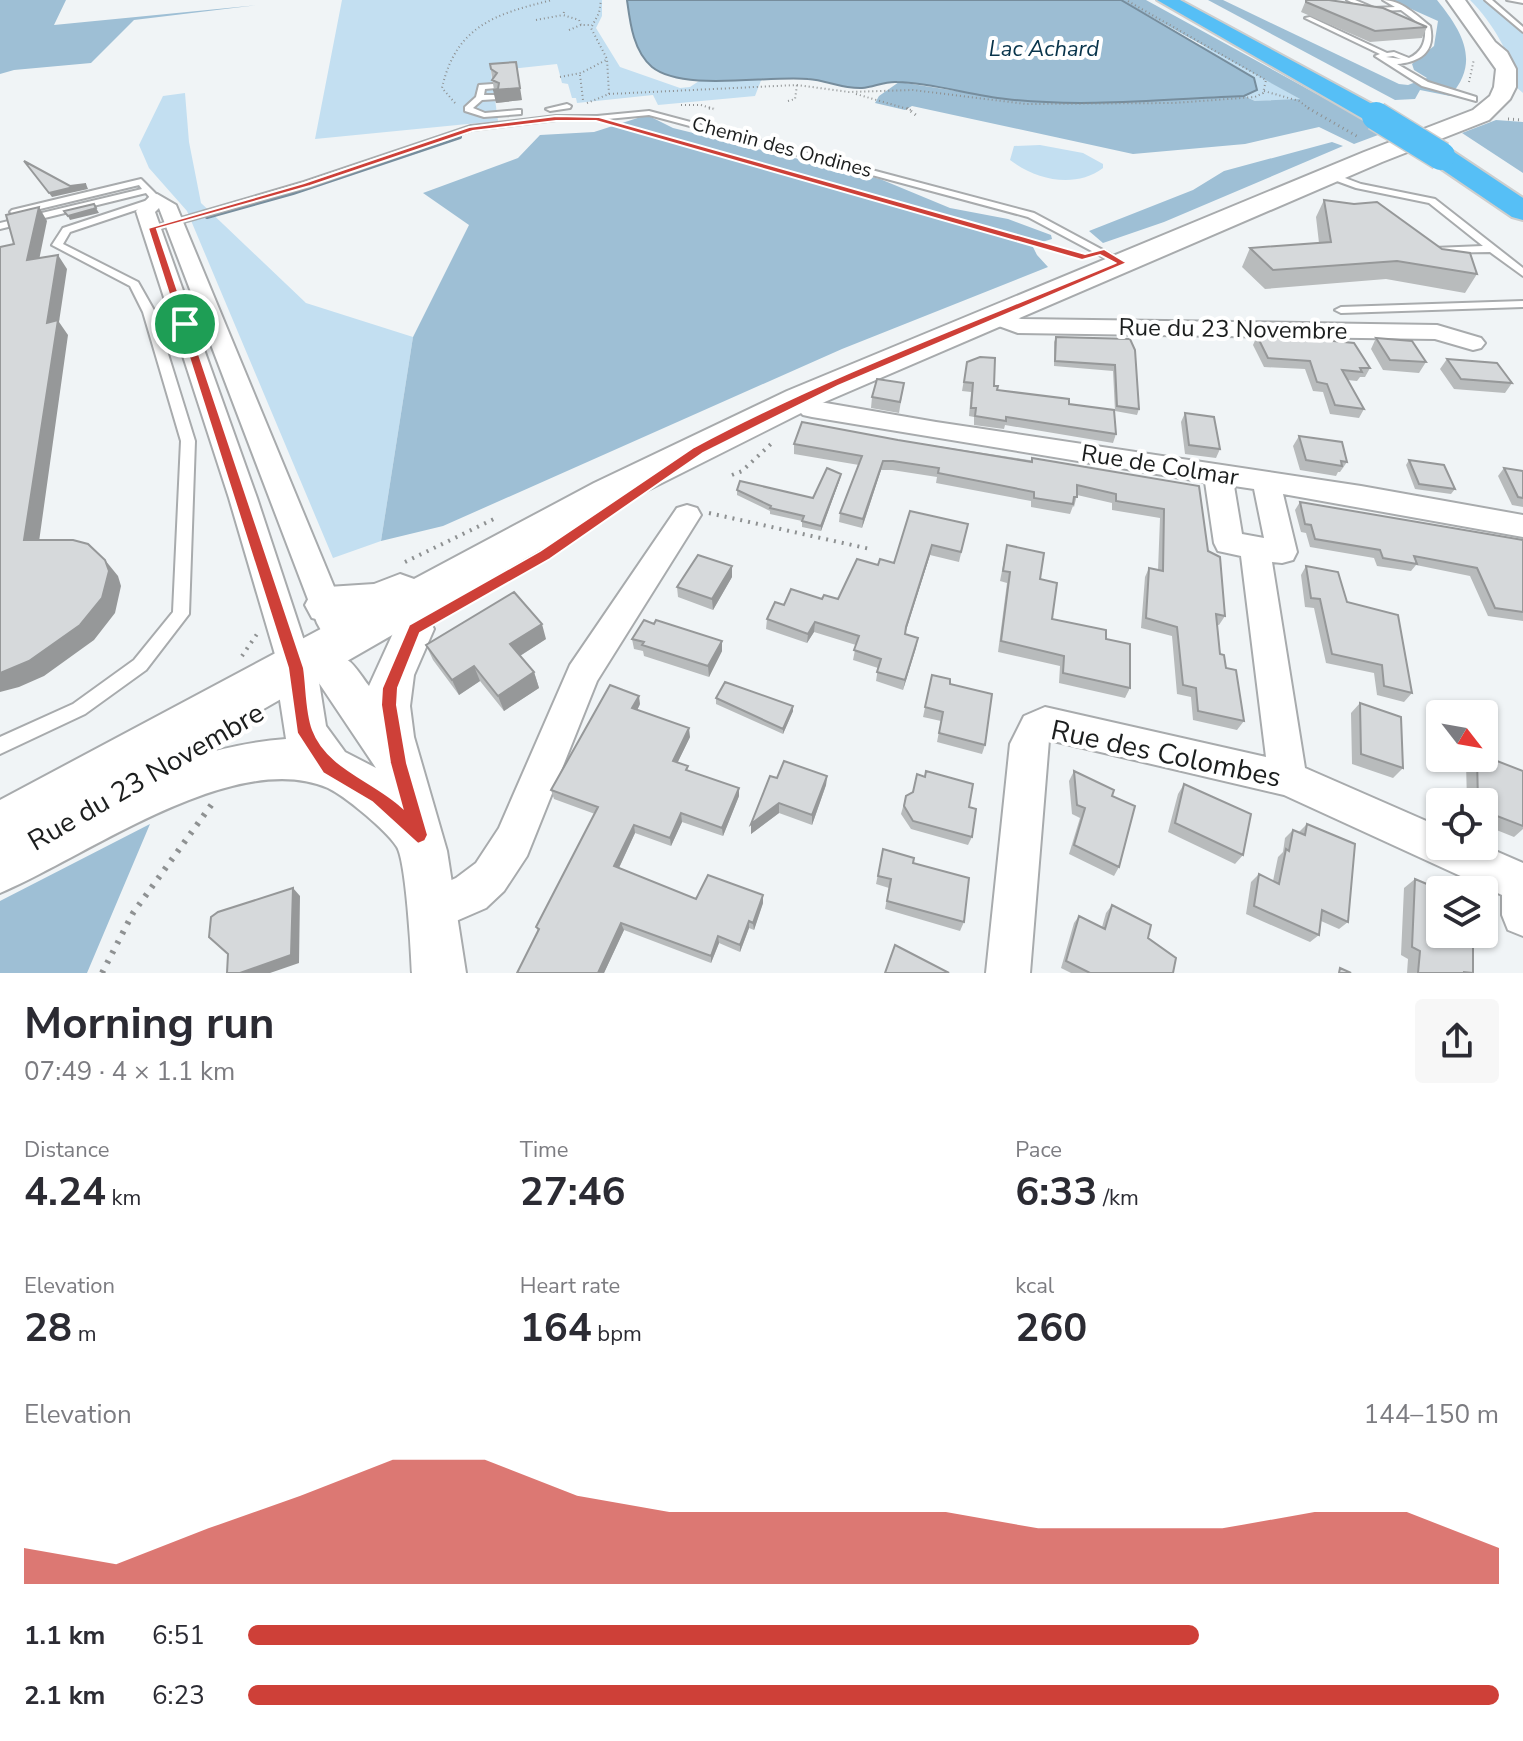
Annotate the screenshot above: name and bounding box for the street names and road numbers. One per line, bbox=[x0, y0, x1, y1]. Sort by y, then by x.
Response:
street label: Chemin des Ondines bbox=[689, 110, 875, 184]
street label: Rue du 23 Novembre bbox=[1118, 311, 1348, 347]
street label: Rue de Colmar bbox=[1079, 437, 1241, 493]
street label: Rue du 23 Novembre bbox=[21, 694, 271, 860]
street label: Rue des Colombes bbox=[1047, 711, 1285, 797]

